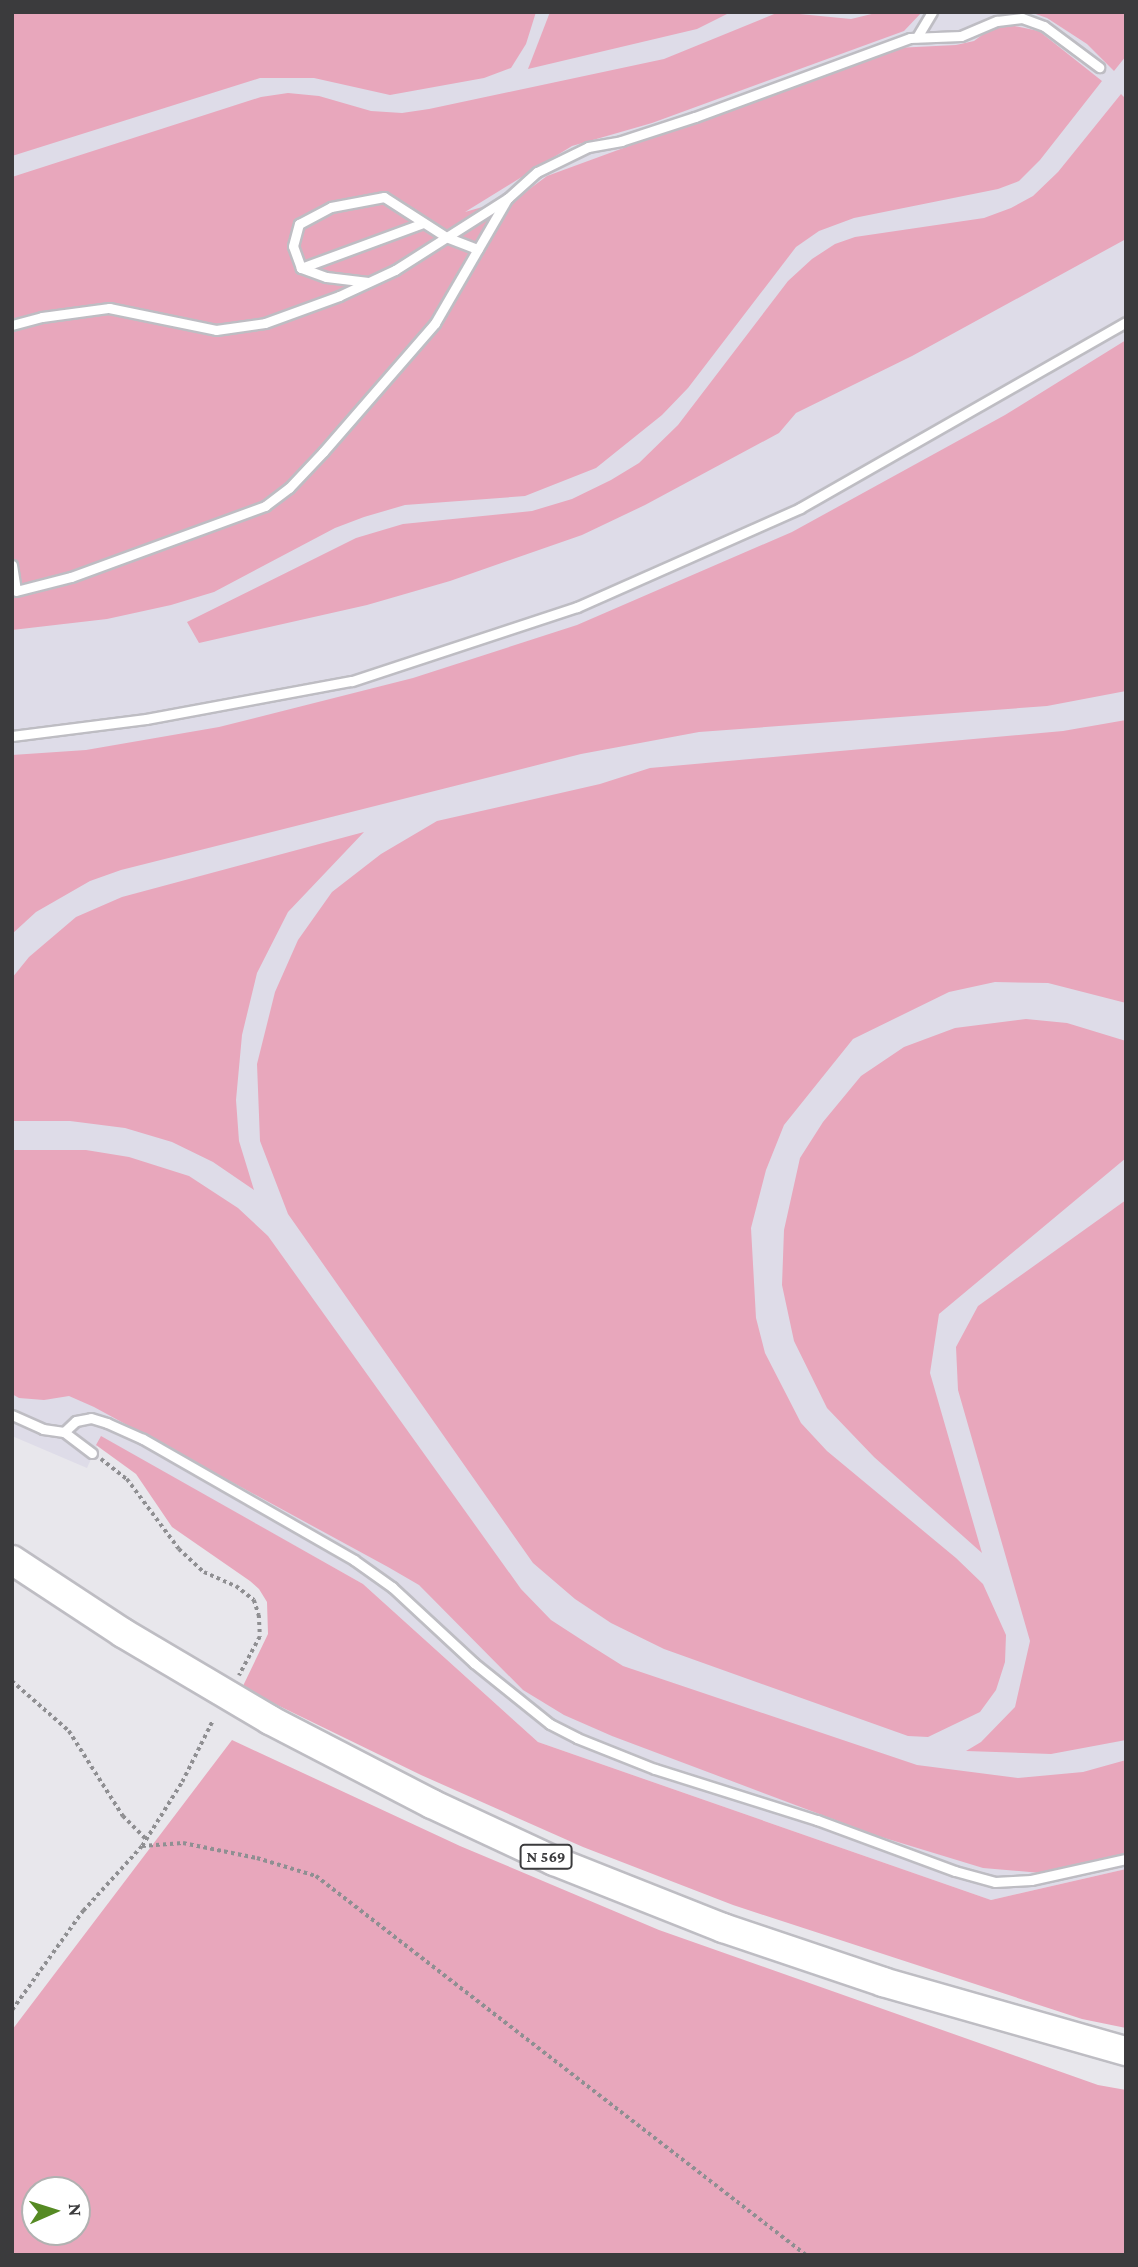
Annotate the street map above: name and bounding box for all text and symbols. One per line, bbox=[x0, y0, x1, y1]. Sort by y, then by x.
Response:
road number: N 569 bbox=[518, 1844, 574, 1870]
north arrow bbox=[21, 2176, 91, 2246]
text: N bbox=[65, 2203, 86, 2217]

